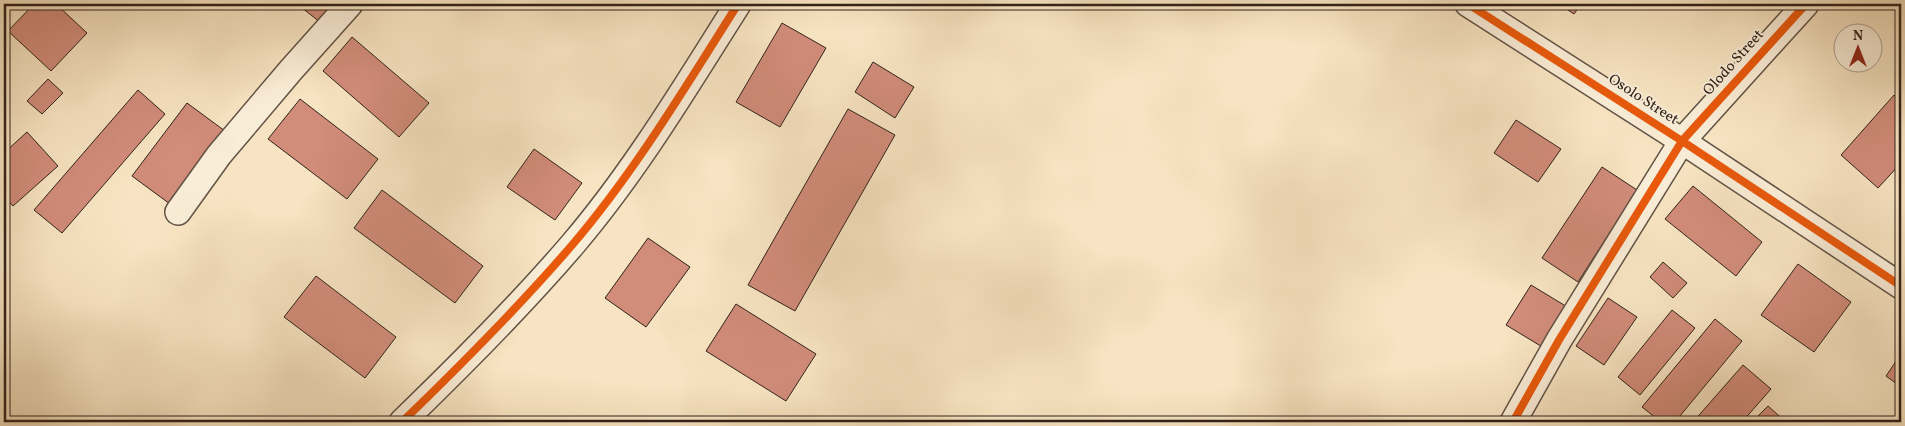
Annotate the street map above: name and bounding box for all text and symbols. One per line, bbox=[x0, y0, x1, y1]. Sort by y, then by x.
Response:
north arrow bbox=[1832, 22, 1882, 72]
street label: Olodo Street bbox=[1699, 25, 1769, 101]
text: N bbox=[1853, 27, 1863, 46]
street label: Osolo Street bbox=[1604, 69, 1682, 131]

